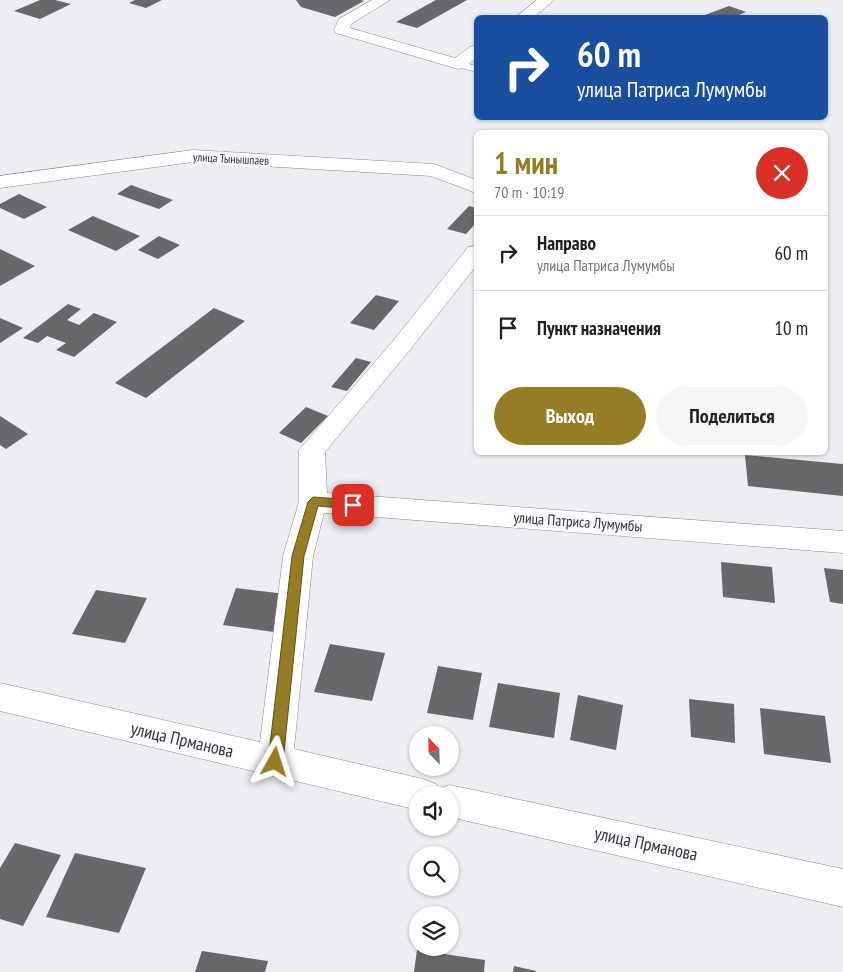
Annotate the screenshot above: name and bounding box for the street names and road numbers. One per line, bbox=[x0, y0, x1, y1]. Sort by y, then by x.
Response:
street label: улица Тынышпаев bbox=[193, 149, 270, 168]
street label: улица Патриса Лумумбы bbox=[513, 508, 643, 535]
street label: улица Прманова bbox=[129, 717, 236, 762]
street label: улица Прманова bbox=[593, 821, 700, 866]

